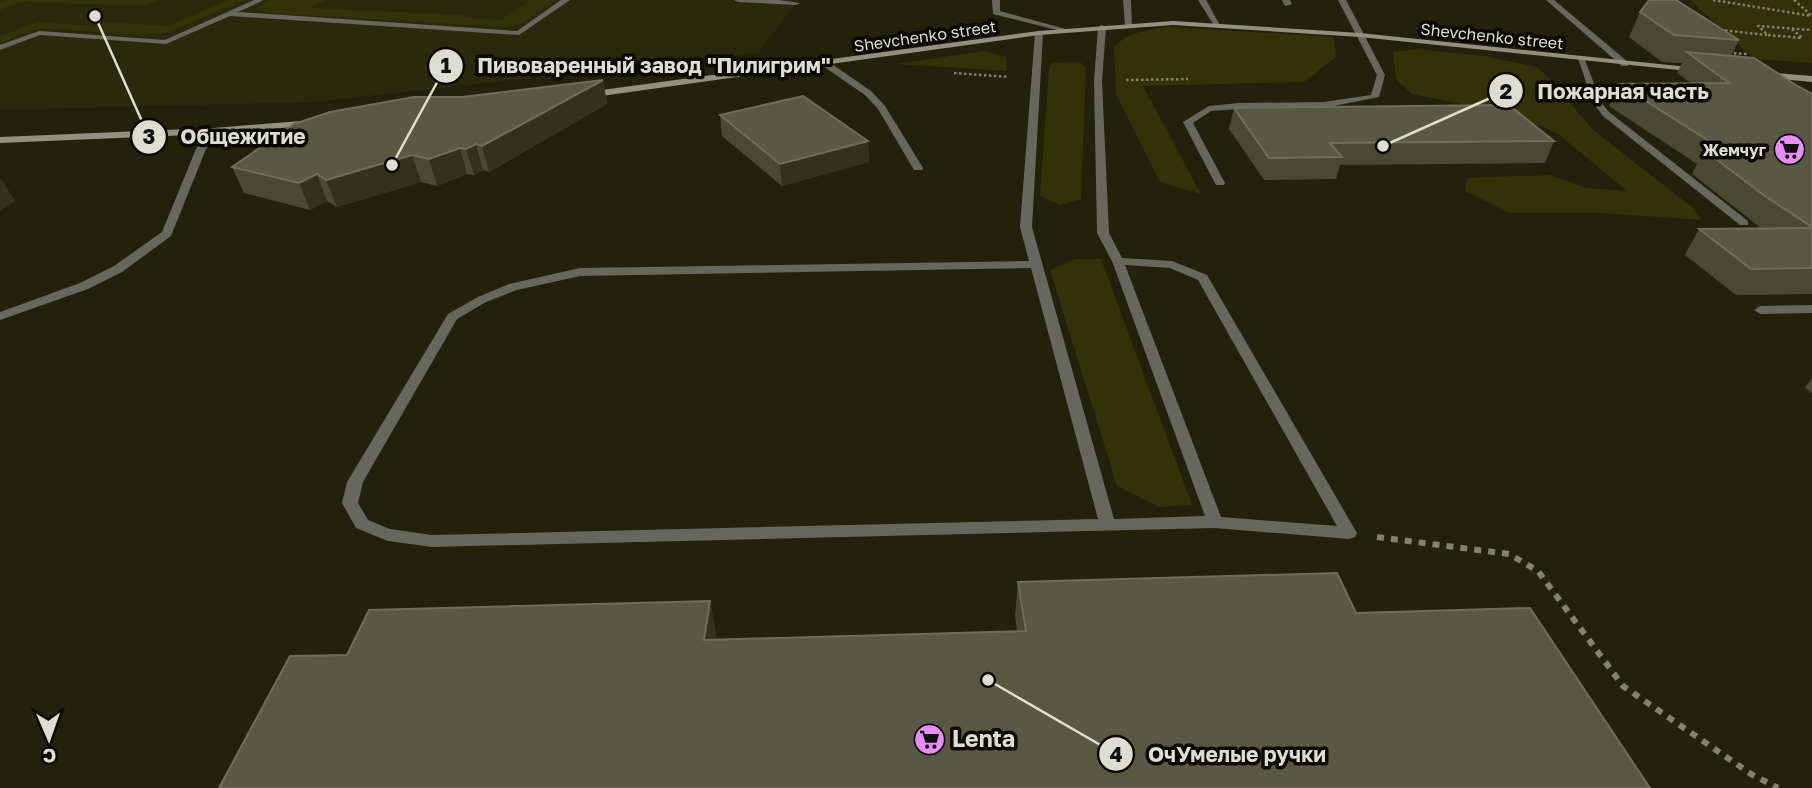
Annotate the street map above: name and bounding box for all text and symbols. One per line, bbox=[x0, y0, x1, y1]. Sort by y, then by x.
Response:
street label: Shevchenko street bbox=[853, 16, 997, 56]
street label: Shevchenko street bbox=[1420, 19, 1564, 53]
callout: Пивоваренный завод "Пилигрим" bbox=[428, 45, 844, 87]
text: 1 bbox=[441, 52, 452, 78]
text: Пивоваренный завод "Пилигрим" bbox=[477, 52, 831, 78]
callout: Пожарная часть bbox=[1488, 70, 1722, 112]
text: 2 bbox=[1500, 78, 1513, 104]
text: Пожарная часть bbox=[1537, 78, 1709, 104]
callout: Общежитие bbox=[131, 116, 320, 158]
text: 3 bbox=[143, 123, 155, 149]
text: Общежитие bbox=[180, 123, 306, 149]
supermarket icon: Жемчуг bbox=[1772, 133, 1806, 167]
place label: Жемчуг bbox=[1703, 140, 1767, 160]
north arrow bbox=[14, 704, 84, 774]
supermarket icon: Lenta bbox=[912, 722, 946, 756]
place label: Lenta bbox=[952, 724, 1015, 752]
callout: ОчУмелые ручки bbox=[1099, 733, 1340, 775]
text: 4 bbox=[1109, 741, 1123, 767]
text: ОчУмелые ручки bbox=[1148, 741, 1326, 767]
text: С bbox=[42, 745, 57, 768]

